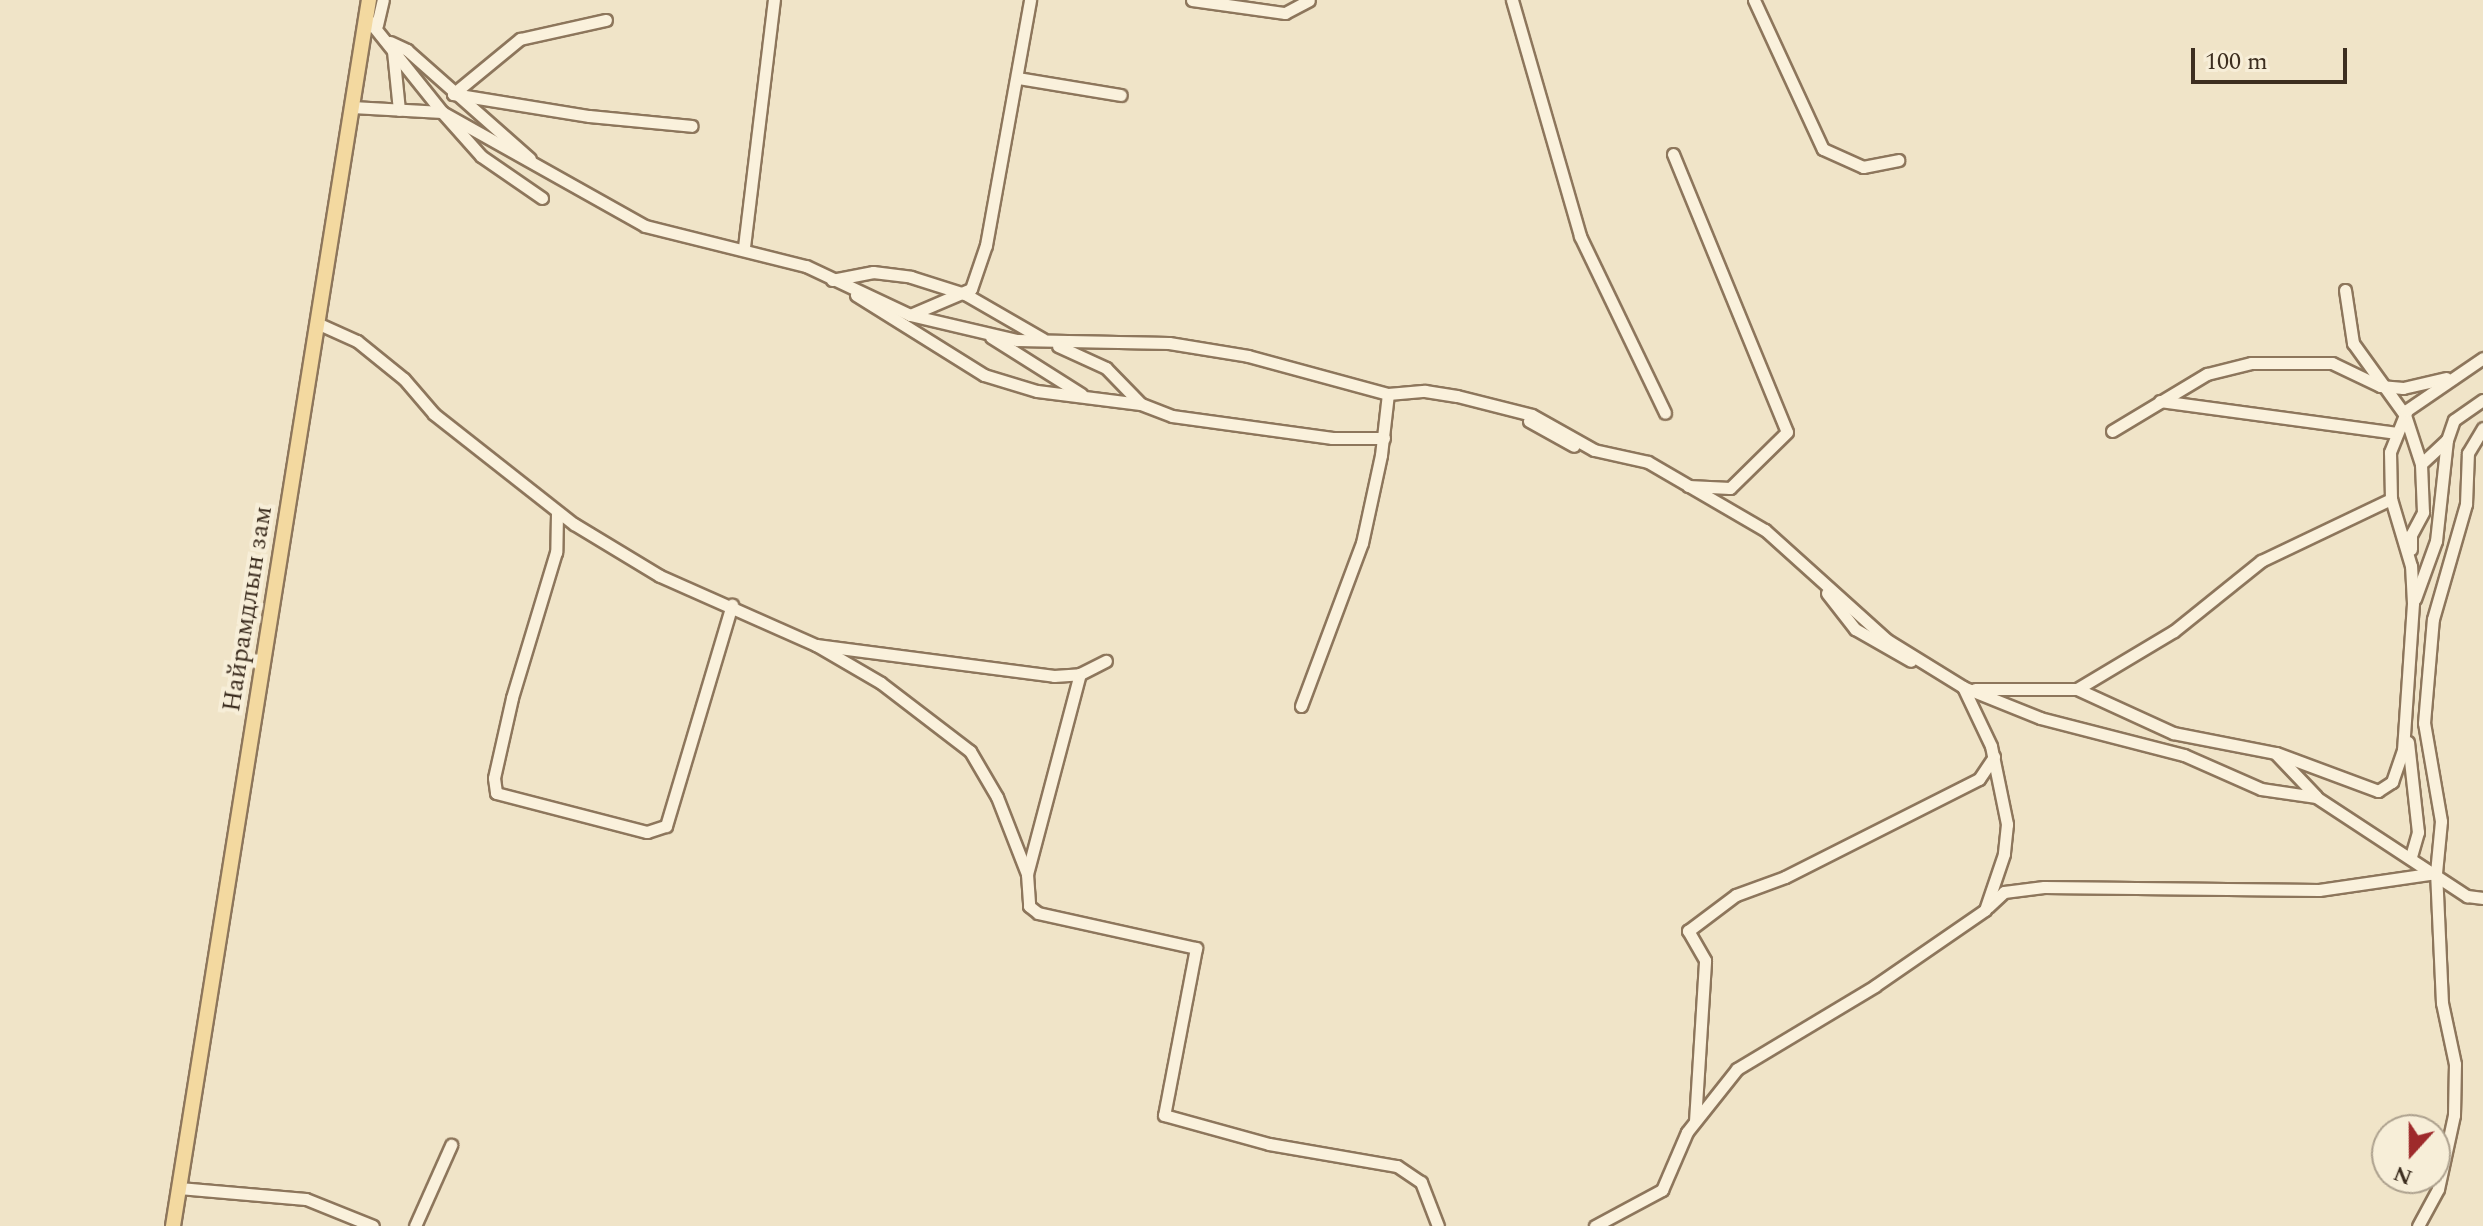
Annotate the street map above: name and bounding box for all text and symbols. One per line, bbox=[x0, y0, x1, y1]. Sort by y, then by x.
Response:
scale bar bbox=[2195, 32, 2351, 82]
text: 100 m bbox=[2205, 44, 2268, 80]
street label: Найрамдлын зам bbox=[216, 504, 280, 714]
north arrow bbox=[2371, 1114, 2451, 1194]
text: N bbox=[2389, 1156, 2417, 1194]

